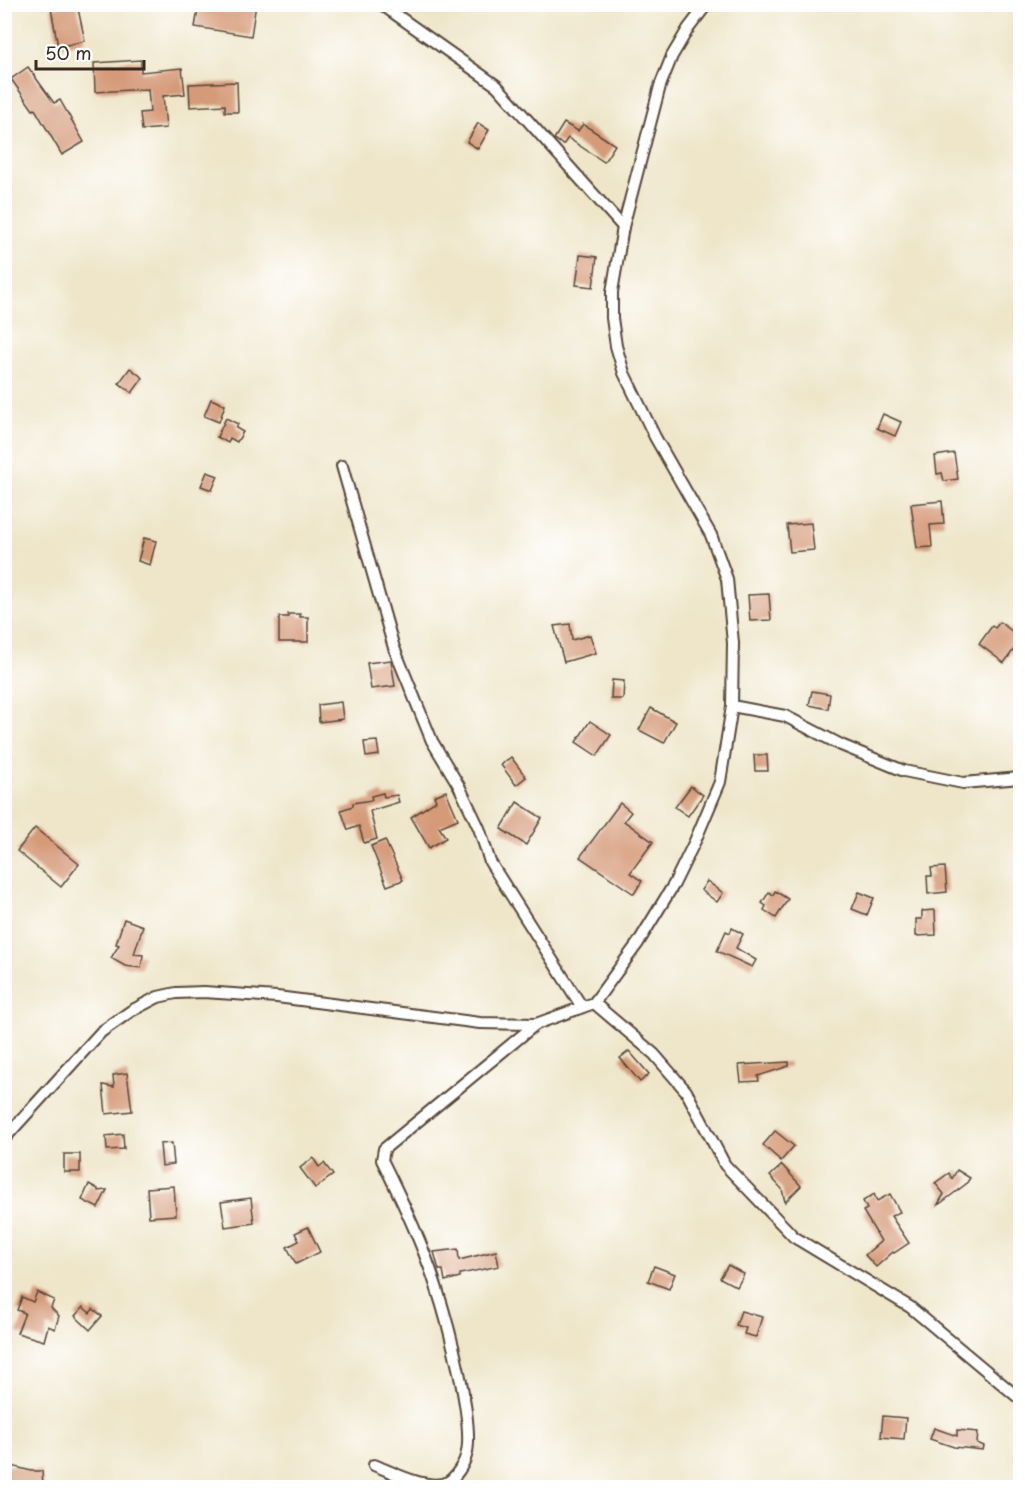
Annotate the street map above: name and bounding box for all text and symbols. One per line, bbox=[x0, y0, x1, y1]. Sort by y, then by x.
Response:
scale bar bbox=[36, 33, 144, 71]
text: 50 m bbox=[45, 39, 92, 66]

